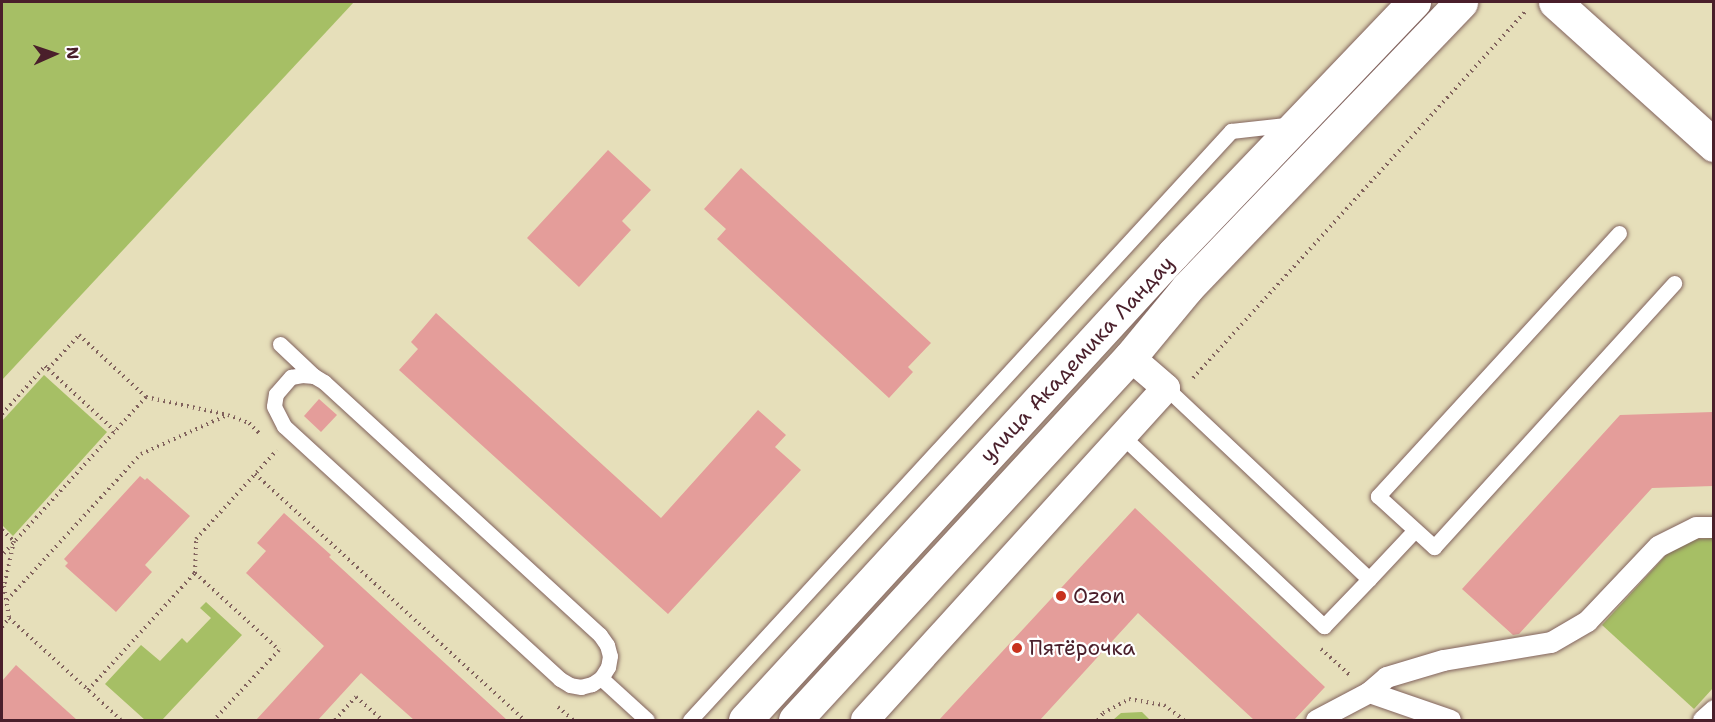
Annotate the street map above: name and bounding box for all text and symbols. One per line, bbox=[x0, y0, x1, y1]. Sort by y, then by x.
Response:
north arrow bbox=[24, 24, 84, 84]
text: N bbox=[62, 46, 83, 60]
street label: улица Академика Ландау bbox=[975, 251, 1179, 467]
place label: Ozon bbox=[1073, 583, 1125, 609]
marker: Ozon bbox=[1054, 589, 1068, 603]
place label: Пятёрочка bbox=[1029, 635, 1135, 661]
marker: Пятёрочка bbox=[1010, 641, 1024, 655]

